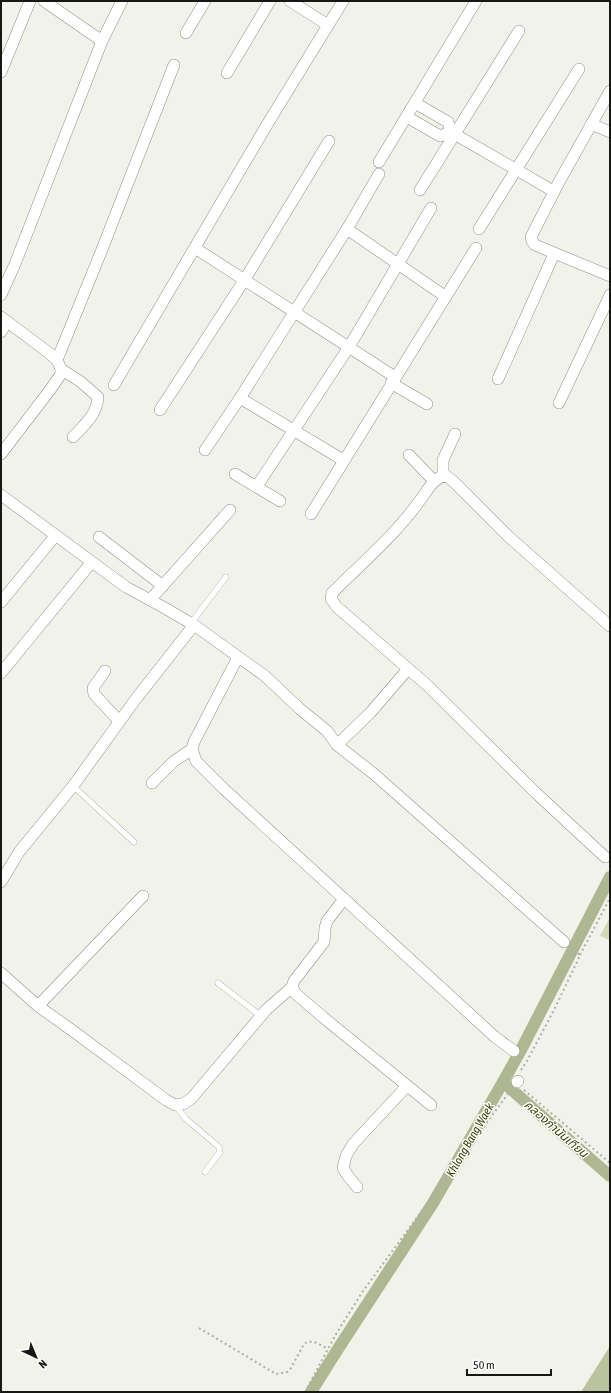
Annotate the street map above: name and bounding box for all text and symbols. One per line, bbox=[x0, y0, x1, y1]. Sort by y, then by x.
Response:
water label: คลองกำนันเทียน bbox=[521, 1098, 591, 1161]
water label: Khlong Bang Waek bbox=[443, 1100, 497, 1179]
north arrow bbox=[16, 1337, 56, 1377]
scale bar bbox=[467, 1351, 551, 1377]
text: N bbox=[36, 1358, 49, 1371]
text: 50 m bbox=[473, 1358, 495, 1372]

